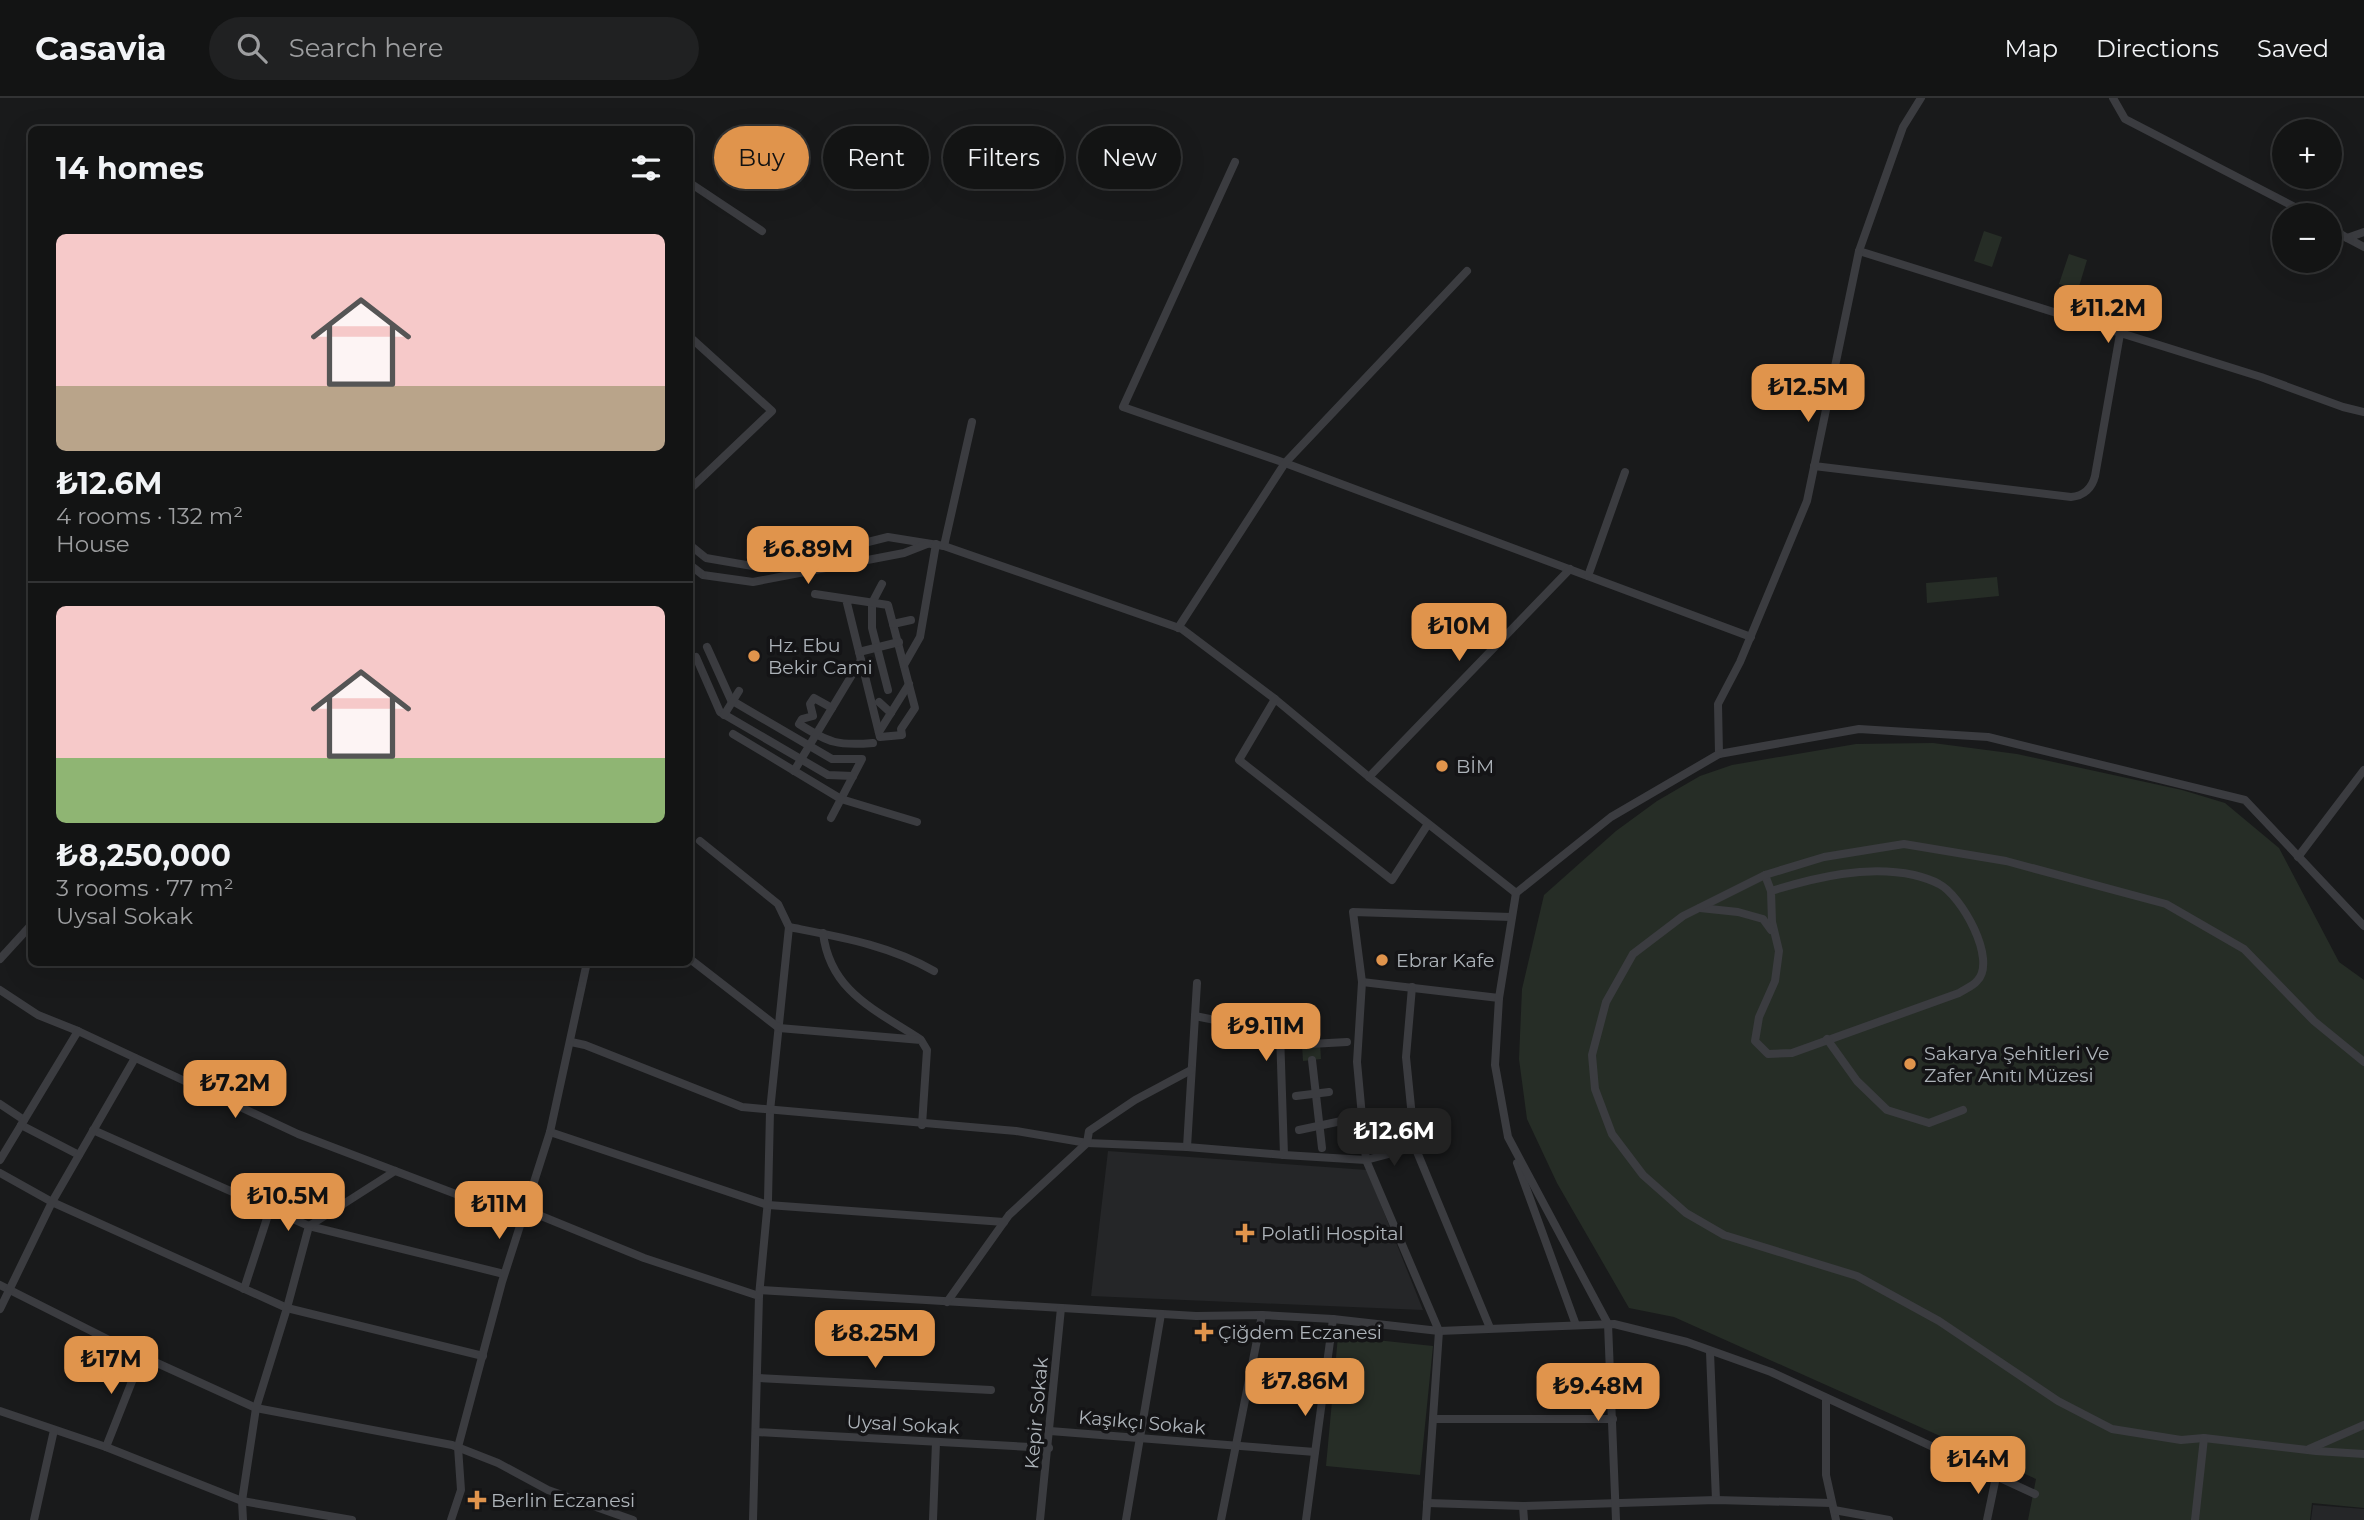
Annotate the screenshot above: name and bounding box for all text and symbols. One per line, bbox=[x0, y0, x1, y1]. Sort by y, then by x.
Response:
search box bbox=[209, 17, 699, 80]
text: Casavia bbox=[35, 28, 167, 68]
icon: search bbox=[233, 29, 271, 67]
text: Search here bbox=[289, 32, 443, 64]
text: Map bbox=[2005, 34, 2058, 63]
text: Directions bbox=[2096, 34, 2219, 63]
text: Saved bbox=[2257, 34, 2329, 63]
map controls bbox=[2272, 119, 2342, 273]
button: + bbox=[2272, 119, 2342, 189]
chip: Buy bbox=[714, 126, 809, 189]
chip: Rent bbox=[823, 126, 929, 189]
chip: Filters bbox=[943, 126, 1064, 189]
chip: New bbox=[1078, 126, 1181, 189]
icon: filters bbox=[627, 149, 665, 187]
text: 14 homes bbox=[56, 150, 204, 187]
button: − bbox=[2272, 203, 2342, 273]
icon: home bbox=[298, 279, 424, 405]
pin: ₺11.2M bbox=[2051, 286, 2165, 345]
text: ₺11.2M bbox=[2070, 294, 2146, 322]
pin: ₺12.5M bbox=[1751, 364, 1865, 424]
text: ₺12.5M bbox=[1768, 373, 1848, 401]
text: ₺12.6M bbox=[56, 465, 162, 502]
text: 4 rooms · 132 m² bbox=[56, 502, 243, 530]
pin: ₺6.89M bbox=[751, 526, 865, 586]
text: House bbox=[56, 530, 130, 558]
text: ₺6.89M bbox=[763, 535, 853, 563]
pin: ₺10M bbox=[1418, 603, 1500, 663]
text: ₺10M bbox=[1428, 612, 1490, 640]
place label: Hz. Ebu Bekir Cami bbox=[768, 634, 873, 679]
marker: Hz. Ebu Bekir Cami bbox=[746, 648, 762, 664]
icon: home bbox=[298, 651, 424, 777]
place label: BİM bbox=[1456, 755, 1494, 778]
marker: BİM bbox=[1434, 758, 1450, 774]
text: ₺8,250,000 bbox=[56, 837, 231, 874]
text: 3 rooms · 77 m² bbox=[56, 874, 234, 902]
text: Uysal Sokak bbox=[56, 902, 193, 930]
place label: Ebrar Kafe bbox=[1396, 949, 1494, 972]
marker: Ebrar Kafe bbox=[1374, 952, 1390, 968]
pin: ₺9.11M bbox=[1209, 1004, 1323, 1063]
text: ₺9.11M bbox=[1227, 1012, 1305, 1040]
place label: Sakarya Şehitleri Ve Zafer Anıtı Müzesi bbox=[1924, 1042, 2109, 1087]
marker: Sakarya Şehitleri Ve Zafer Anıtı Müzesi bbox=[1902, 1056, 1918, 1072]
pin: ₺7.2M bbox=[186, 1060, 284, 1120]
text: ₺7.2M bbox=[199, 1069, 271, 1097]
pin: ₺12.6M bbox=[1337, 1108, 1451, 1168]
text: ₺12.6M bbox=[1353, 1117, 1435, 1145]
pin: ₺10.5M bbox=[231, 1174, 345, 1233]
text: ₺10.5M bbox=[247, 1182, 329, 1210]
pin: ₺11M bbox=[458, 1182, 540, 1241]
text: ₺11M bbox=[471, 1190, 527, 1218]
place label: Polatli Hospital bbox=[1261, 1222, 1404, 1245]
marker: Polatli Hospital bbox=[1235, 1223, 1255, 1243]
pin: ₺8.25M bbox=[818, 1310, 932, 1370]
text: ₺8.25M bbox=[831, 1319, 919, 1347]
place label: Çiğdem Eczanesi bbox=[1218, 1321, 1382, 1344]
marker: Çiğdem Eczanesi bbox=[1196, 1324, 1212, 1340]
pin: ₺17M bbox=[70, 1336, 152, 1396]
text: ₺17M bbox=[80, 1345, 142, 1373]
street label: Kepir Sokak bbox=[1020, 1355, 1053, 1470]
pin: ₺7.86M bbox=[1248, 1358, 1362, 1418]
pin: ₺9.48M bbox=[1541, 1364, 1655, 1423]
text: ₺7.86M bbox=[1261, 1367, 1349, 1395]
text: ₺9.48M bbox=[1553, 1372, 1643, 1400]
street label: Kaşıkçı Sokak bbox=[1077, 1405, 1207, 1440]
street label: Uysal Sokak bbox=[846, 1410, 961, 1439]
pin: ₺14M bbox=[1937, 1436, 2019, 1496]
text: ₺14M bbox=[1946, 1445, 2010, 1473]
place label: Berlin Eczanesi bbox=[491, 1489, 635, 1512]
marker: Berlin Eczanesi bbox=[469, 1492, 485, 1508]

